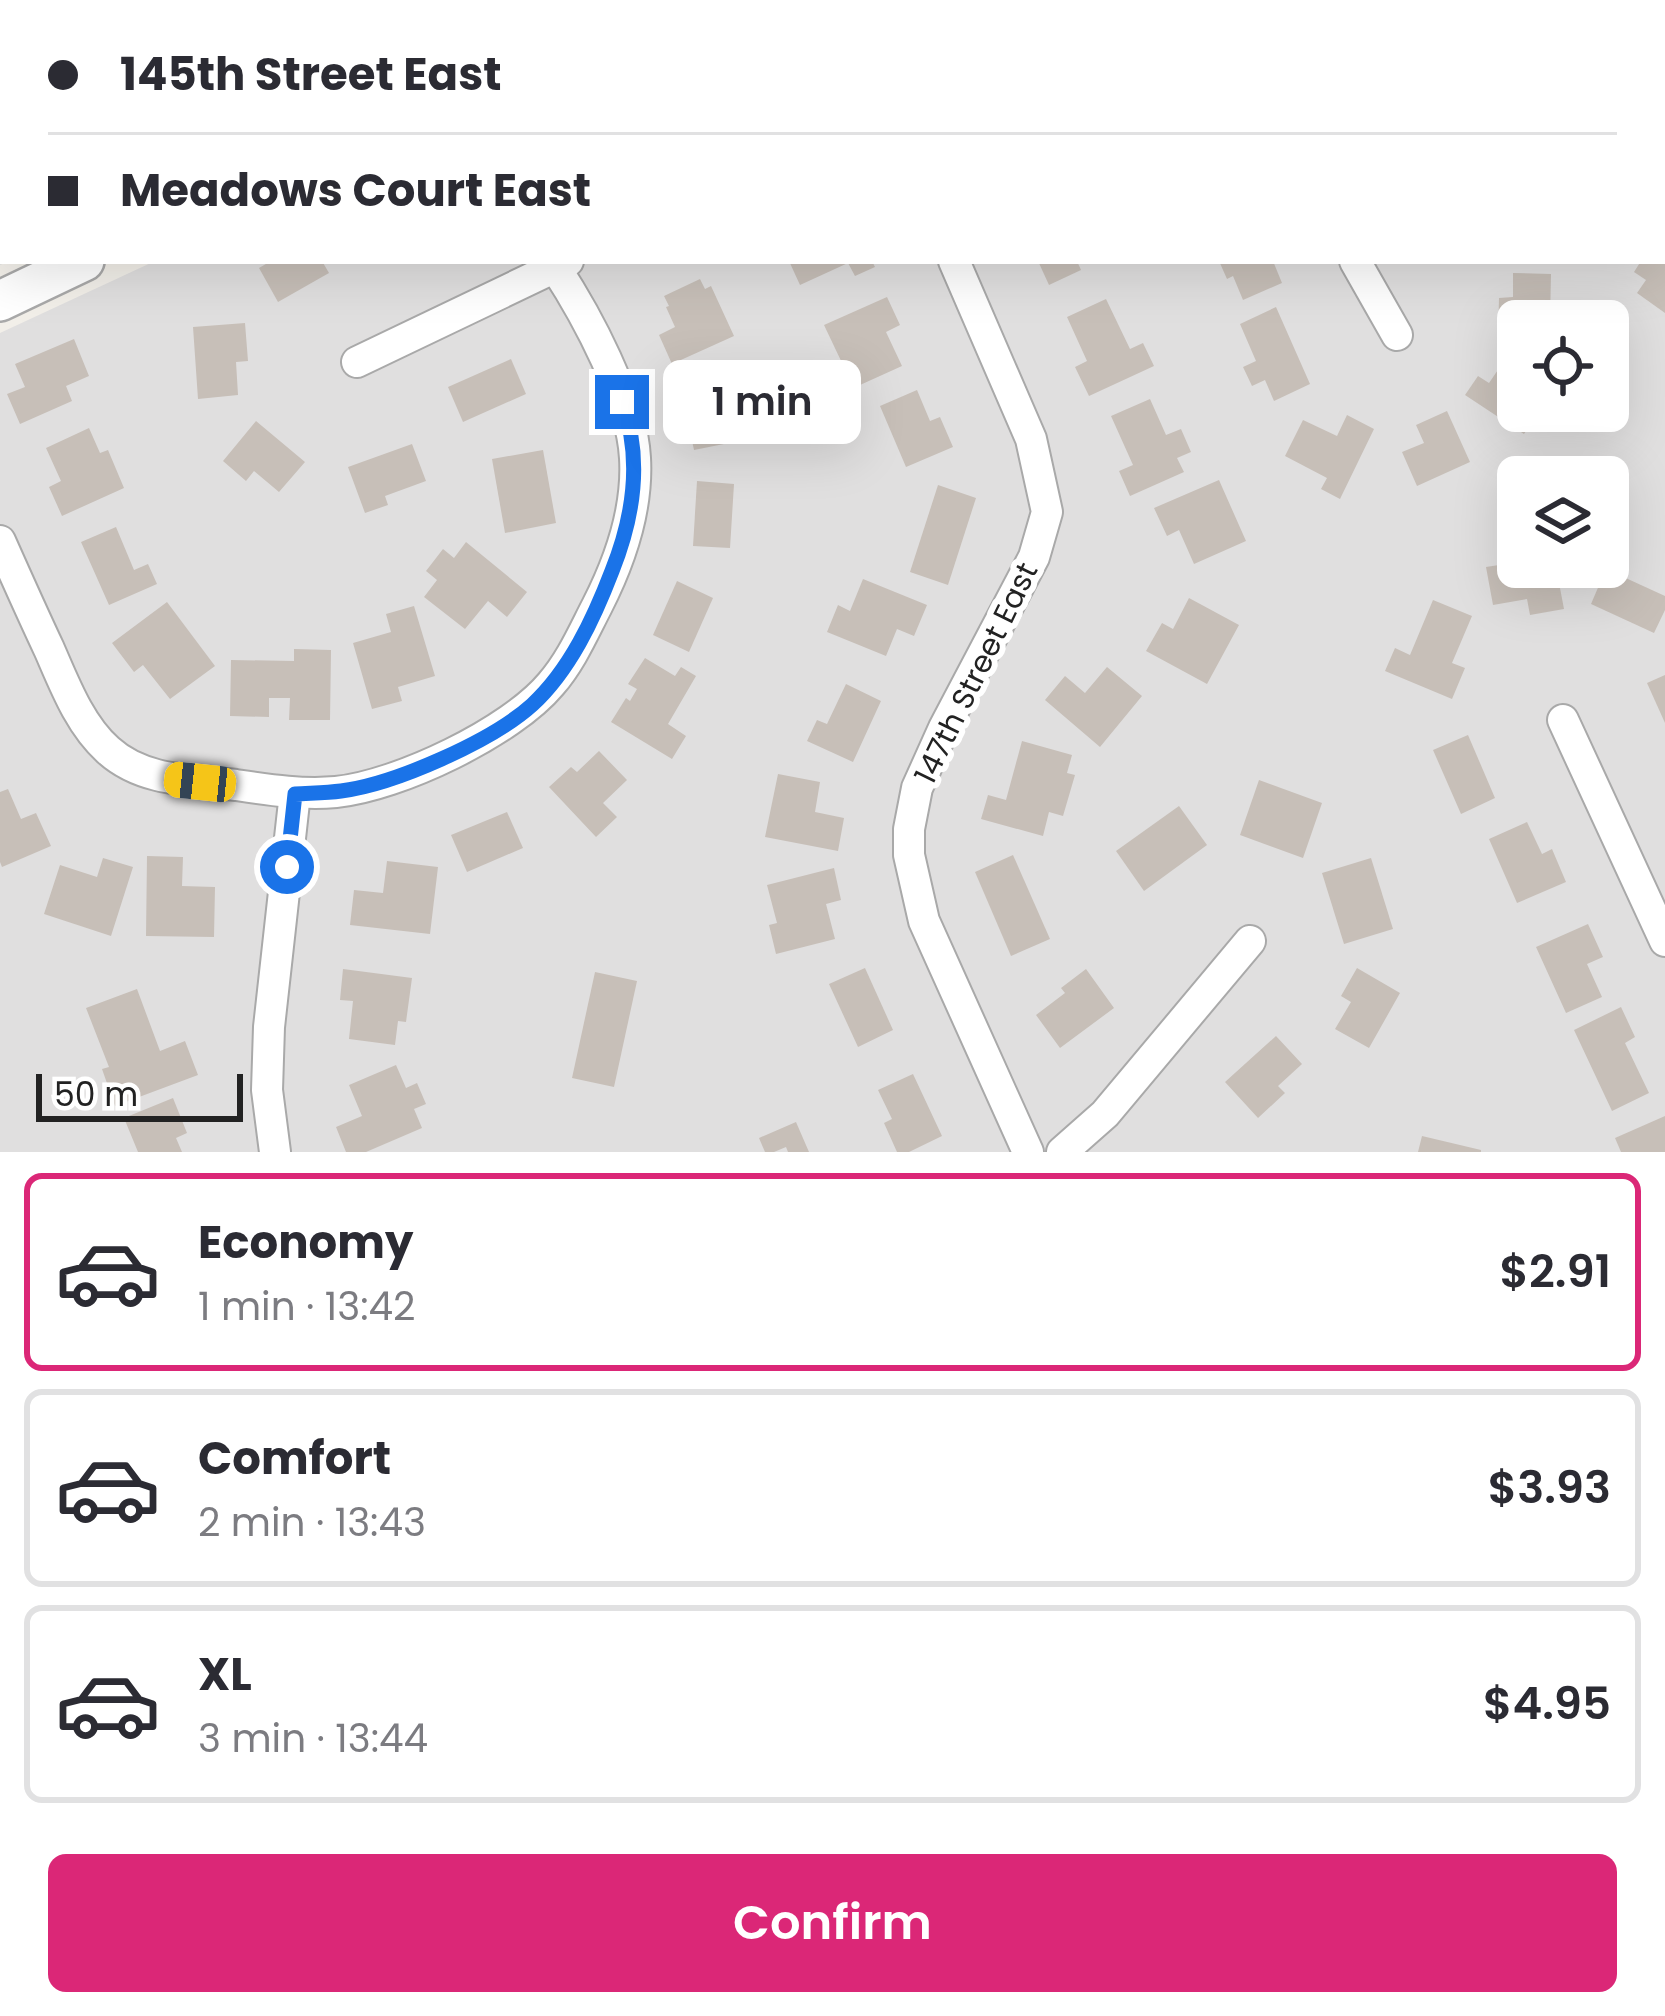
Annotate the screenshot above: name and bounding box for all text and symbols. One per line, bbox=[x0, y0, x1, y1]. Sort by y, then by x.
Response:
text: 145th Street East bbox=[120, 43, 502, 106]
text: Meadows Court East bbox=[120, 159, 591, 222]
map controls bbox=[1497, 300, 1629, 588]
button: locate bbox=[1497, 300, 1629, 432]
callout: 1 min bbox=[664, 360, 862, 444]
text: 1 min bbox=[712, 374, 812, 429]
route end bbox=[595, 375, 649, 429]
button: layers bbox=[1497, 456, 1629, 588]
street label: 147th Street East bbox=[904, 555, 1048, 791]
car bbox=[162, 760, 238, 804]
route start bbox=[260, 840, 314, 894]
scale bar bbox=[36, 1068, 243, 1121]
text: 50 m bbox=[54, 1071, 138, 1118]
text: Economy bbox=[198, 1211, 413, 1274]
icon: car bbox=[54, 1218, 162, 1326]
text: $2.91 bbox=[1500, 1240, 1611, 1303]
text: 1 min · 13:42 bbox=[198, 1279, 415, 1334]
text: Comfort bbox=[198, 1427, 391, 1490]
icon: car bbox=[54, 1434, 162, 1542]
text: $3.93 bbox=[1488, 1456, 1611, 1519]
text: 2 min · 13:43 bbox=[198, 1495, 426, 1550]
text: XL bbox=[198, 1643, 252, 1706]
icon: car bbox=[54, 1650, 162, 1758]
text: $4.95 bbox=[1483, 1672, 1611, 1735]
text: 3 min · 13:44 bbox=[198, 1711, 428, 1766]
button: Confirm bbox=[48, 1854, 1617, 1992]

